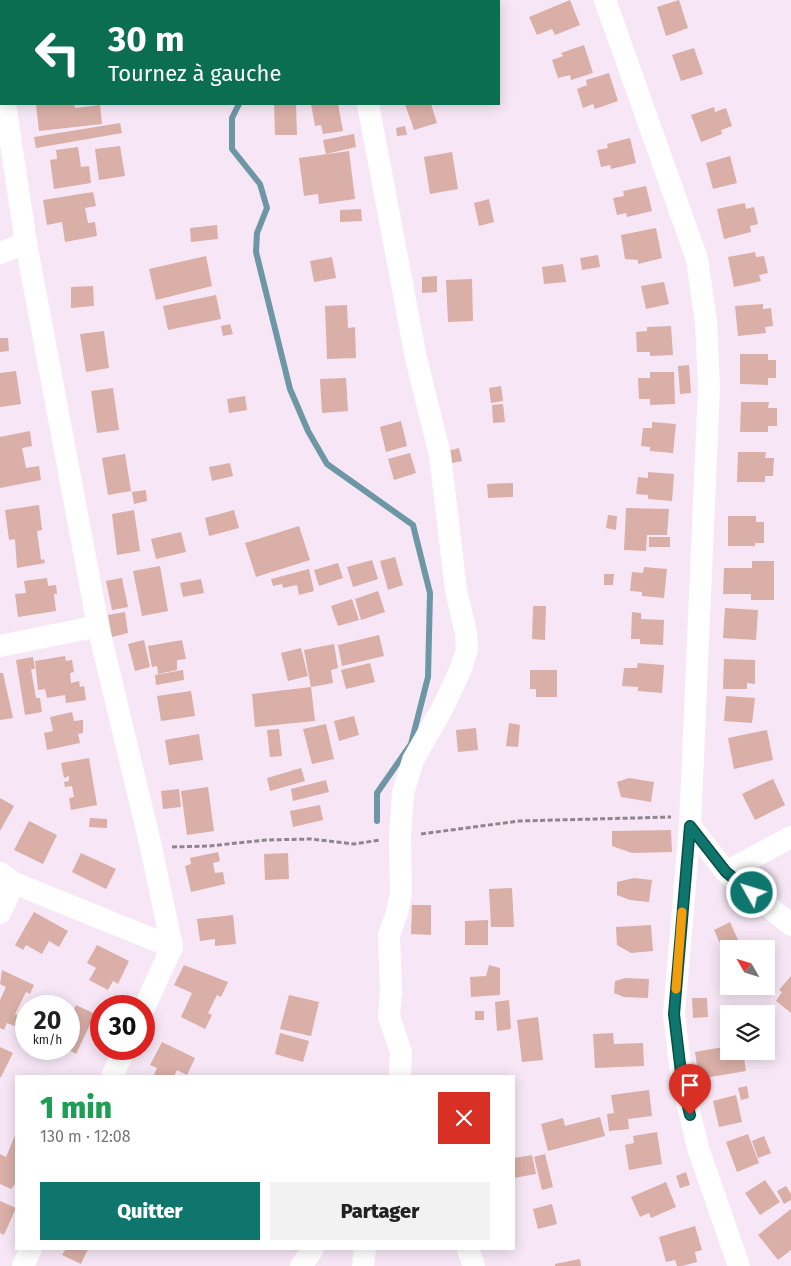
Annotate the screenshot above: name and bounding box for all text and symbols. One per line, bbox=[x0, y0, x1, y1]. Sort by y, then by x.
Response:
text: 30 m bbox=[108, 18, 185, 60]
icon: left bbox=[25, 20, 90, 85]
text: Tournez à gauche bbox=[108, 60, 281, 87]
position arrow bbox=[725, 866, 777, 918]
north arrow bbox=[720, 940, 775, 995]
map controls bbox=[720, 940, 775, 1060]
speed limit sign: 30 bbox=[90, 995, 155, 1060]
button: layers bbox=[720, 1005, 775, 1060]
text: 20 bbox=[34, 1006, 61, 1036]
text: km/h bbox=[33, 1033, 62, 1047]
pin bbox=[669, 1064, 711, 1115]
icon: arrive bbox=[676, 1071, 704, 1099]
text: 1 min bbox=[40, 1090, 112, 1126]
button: close bbox=[438, 1092, 490, 1144]
text: 130 m · 12:08 bbox=[40, 1127, 131, 1146]
button: Quitter bbox=[40, 1182, 260, 1240]
button: Partager bbox=[270, 1182, 490, 1240]

